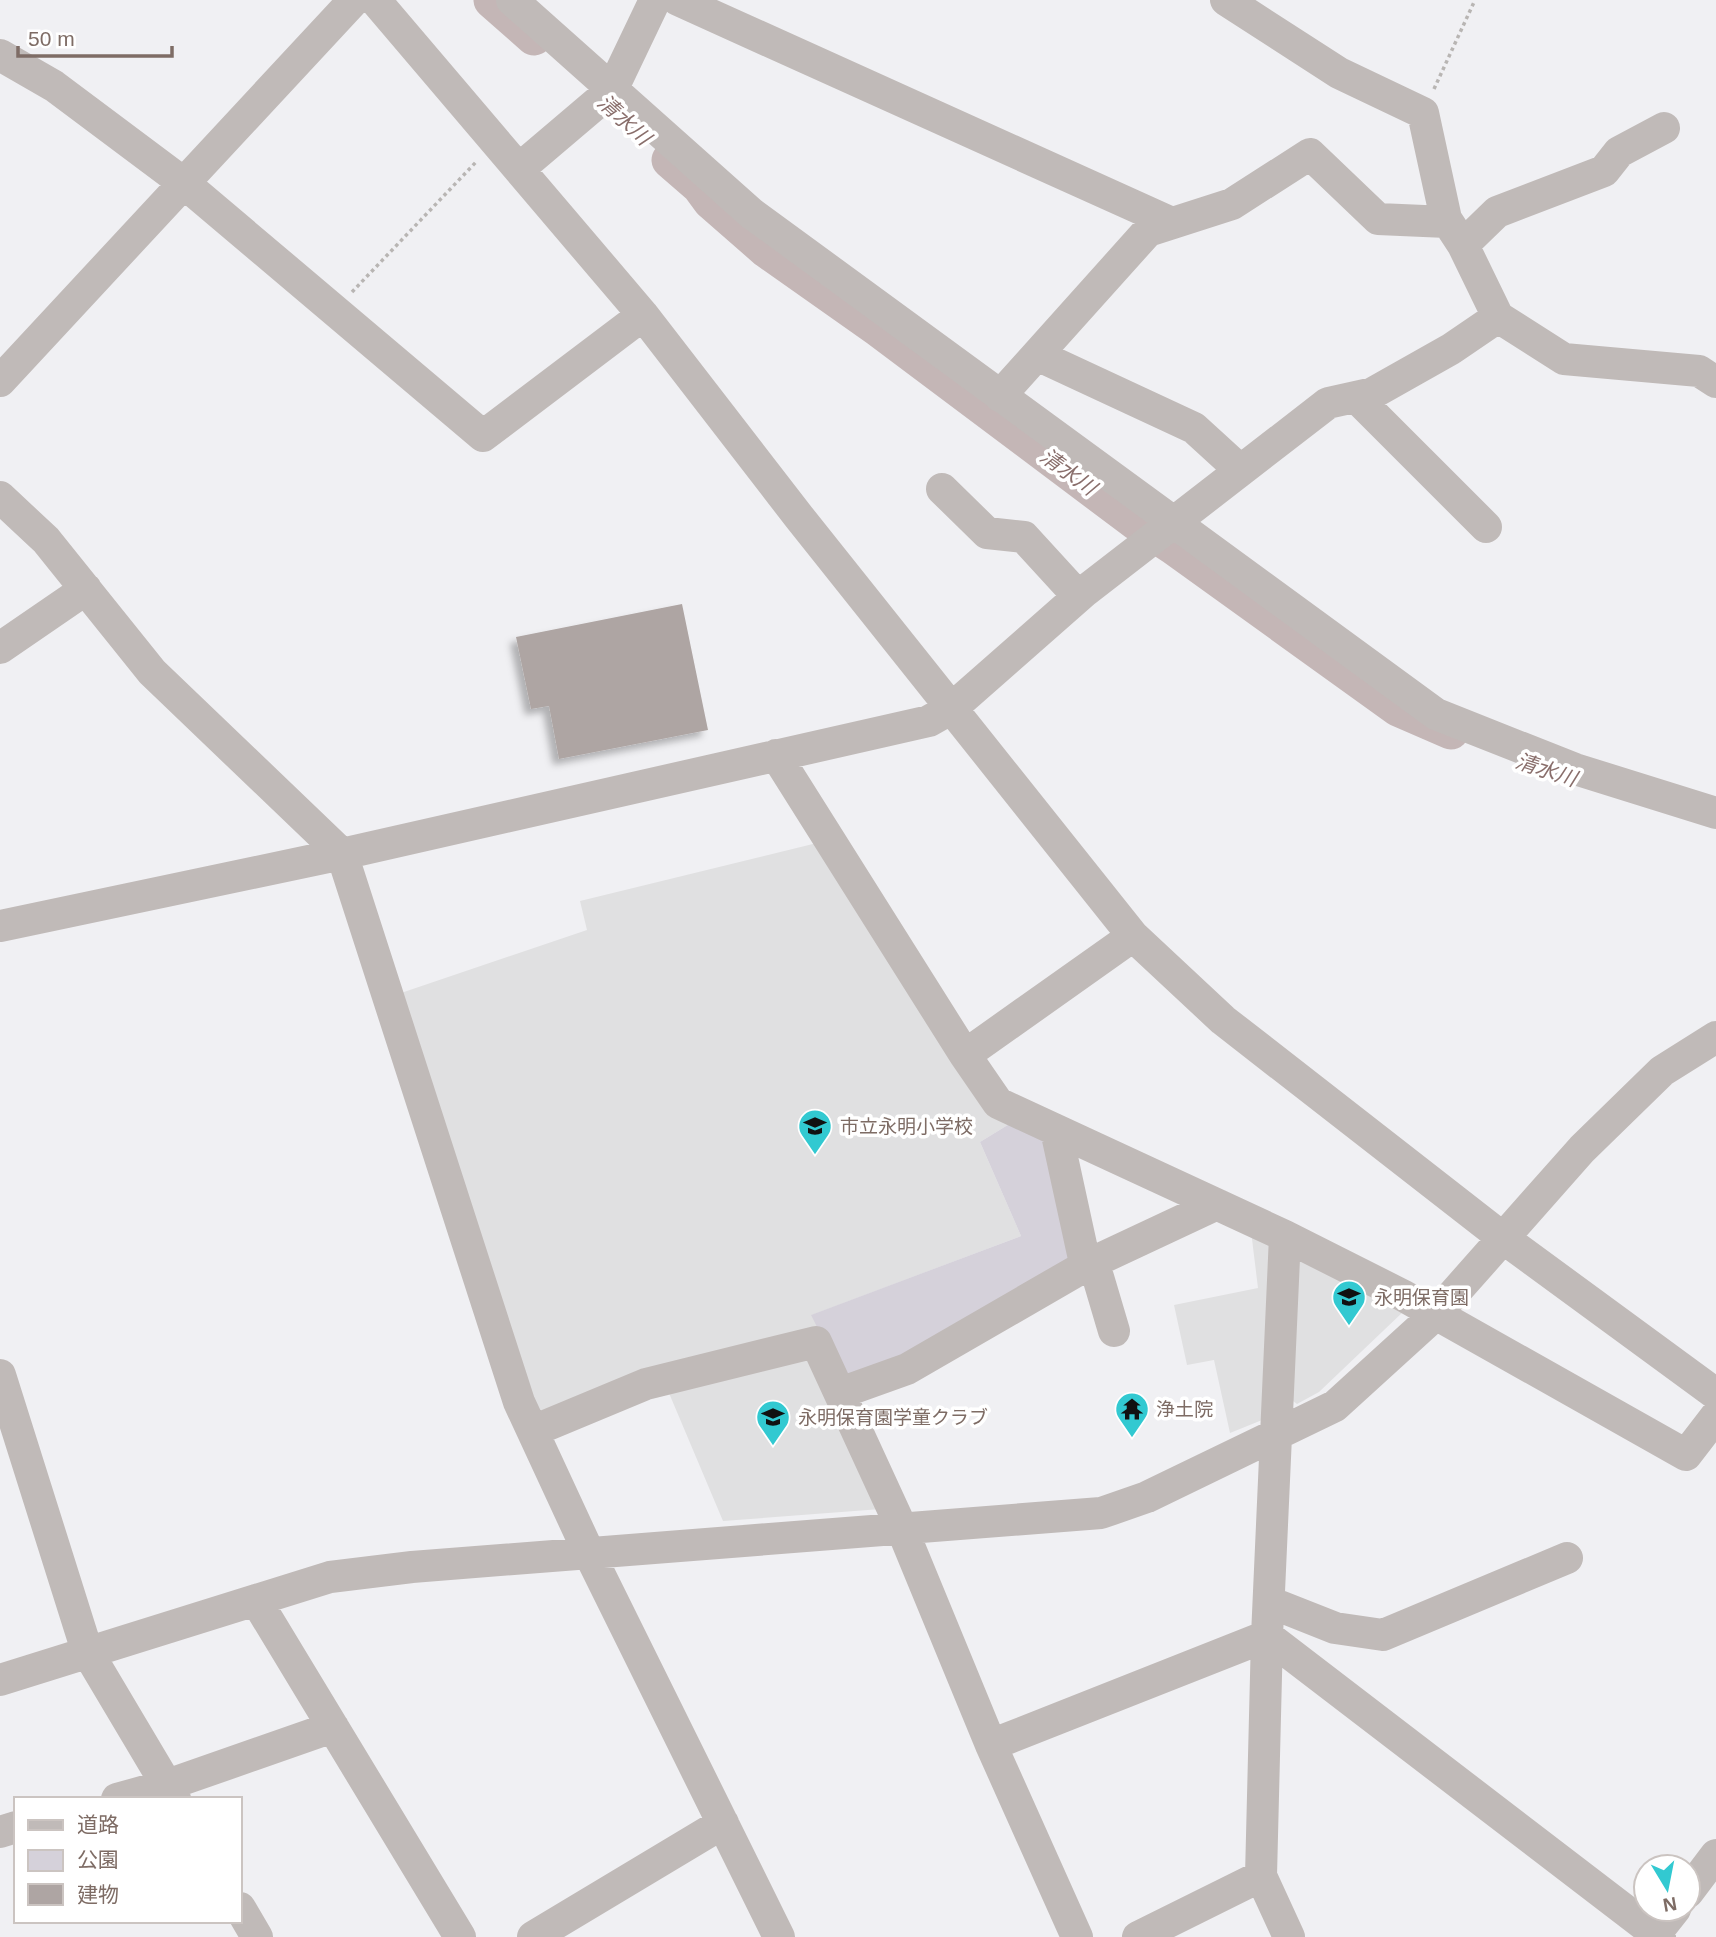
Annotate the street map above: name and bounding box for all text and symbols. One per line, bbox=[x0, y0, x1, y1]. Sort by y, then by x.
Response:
scale bar bbox=[18, 14, 172, 58]
text: 50 m bbox=[28, 27, 75, 50]
water label: 清水川 bbox=[593, 90, 657, 151]
water label: 清水川 bbox=[1036, 444, 1102, 501]
water label: 清水川 bbox=[1513, 749, 1582, 791]
school or university icon: 市立永明小学校 bbox=[796, 1107, 834, 1156]
place label: 市立永明小学校 bbox=[840, 1116, 973, 1137]
school or university icon: 永明保育園 bbox=[1330, 1278, 1368, 1327]
place label: 永明保育園 bbox=[1374, 1287, 1469, 1308]
temple icon: 浄土院 bbox=[1113, 1390, 1151, 1439]
school or university icon: 永明保育園学童クラブ bbox=[754, 1398, 792, 1447]
place label: 浄土院 bbox=[1156, 1399, 1213, 1420]
place label: 永明保育園学童クラブ bbox=[798, 1407, 988, 1428]
legend bbox=[14, 1797, 242, 1923]
text: 道路 bbox=[77, 1813, 119, 1836]
text: 公園 bbox=[77, 1848, 119, 1871]
north arrow bbox=[1632, 1853, 1702, 1923]
text: 建物 bbox=[77, 1883, 119, 1906]
text: N bbox=[1661, 1893, 1678, 1916]

